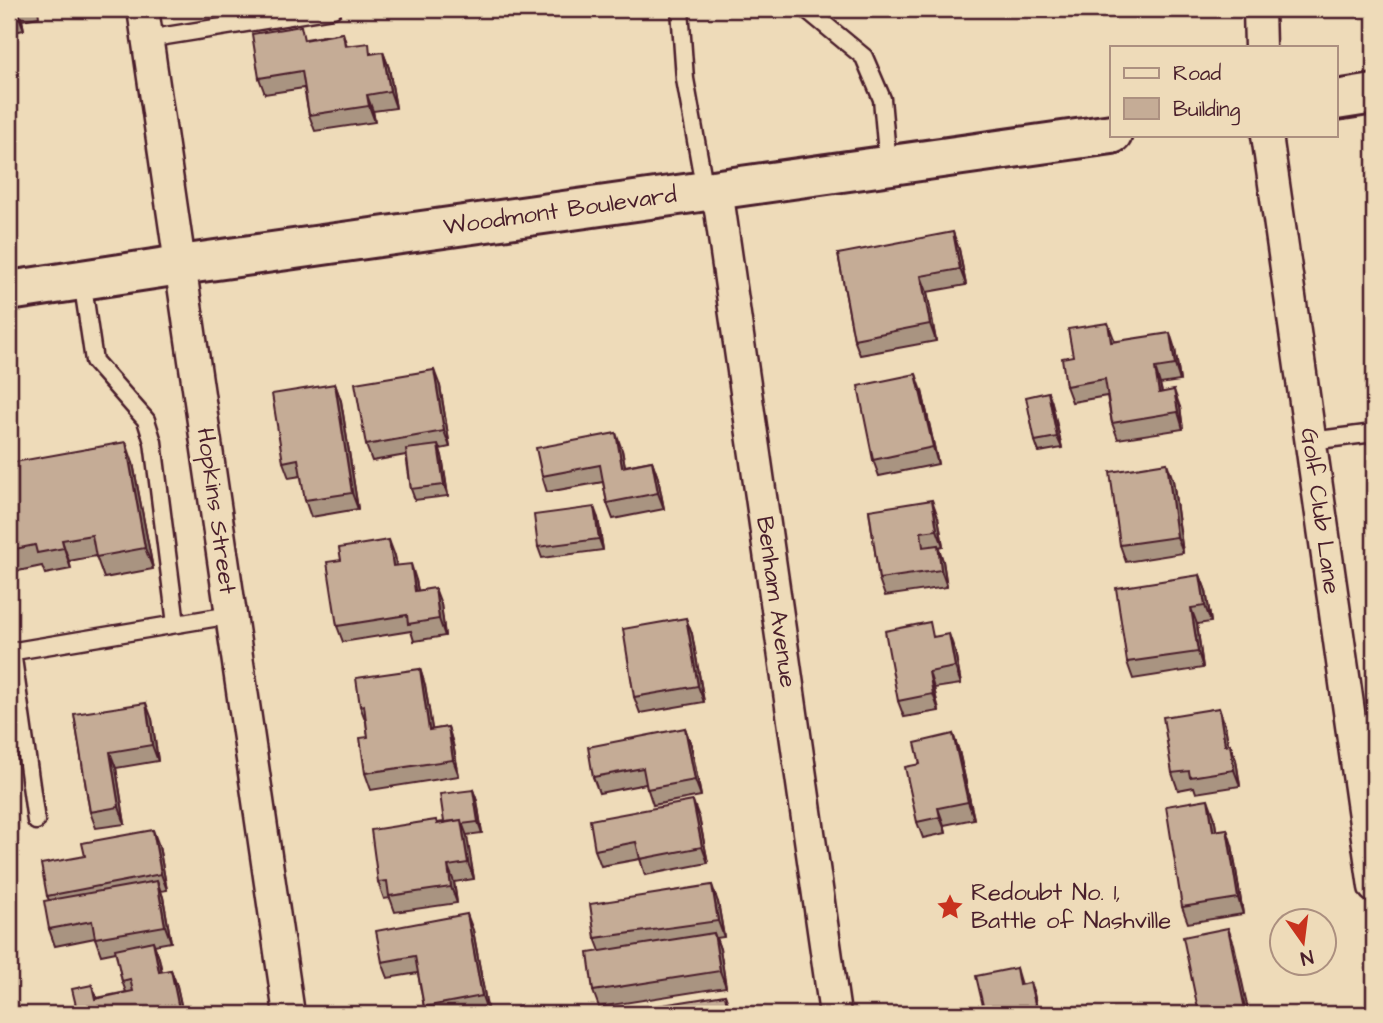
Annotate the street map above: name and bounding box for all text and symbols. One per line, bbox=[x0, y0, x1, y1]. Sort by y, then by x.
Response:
legend bbox=[1110, 46, 1338, 136]
text: Road bbox=[1173, 59, 1221, 88]
text: Building bbox=[1173, 95, 1241, 126]
street label: Woodmont Boulevard bbox=[441, 178, 679, 244]
street label: Hopkins Street bbox=[188, 426, 245, 597]
street label: Golf Club Lane bbox=[1292, 426, 1348, 596]
street label: Benham Avenue bbox=[747, 514, 805, 690]
place label: Redoubt No. 1, Battle of Nashville bbox=[971, 876, 1171, 938]
place icon: Redoubt No. 1, Battle of Nashville bbox=[935, 892, 965, 922]
north arrow bbox=[1268, 908, 1338, 978]
text: N bbox=[1298, 942, 1316, 972]

